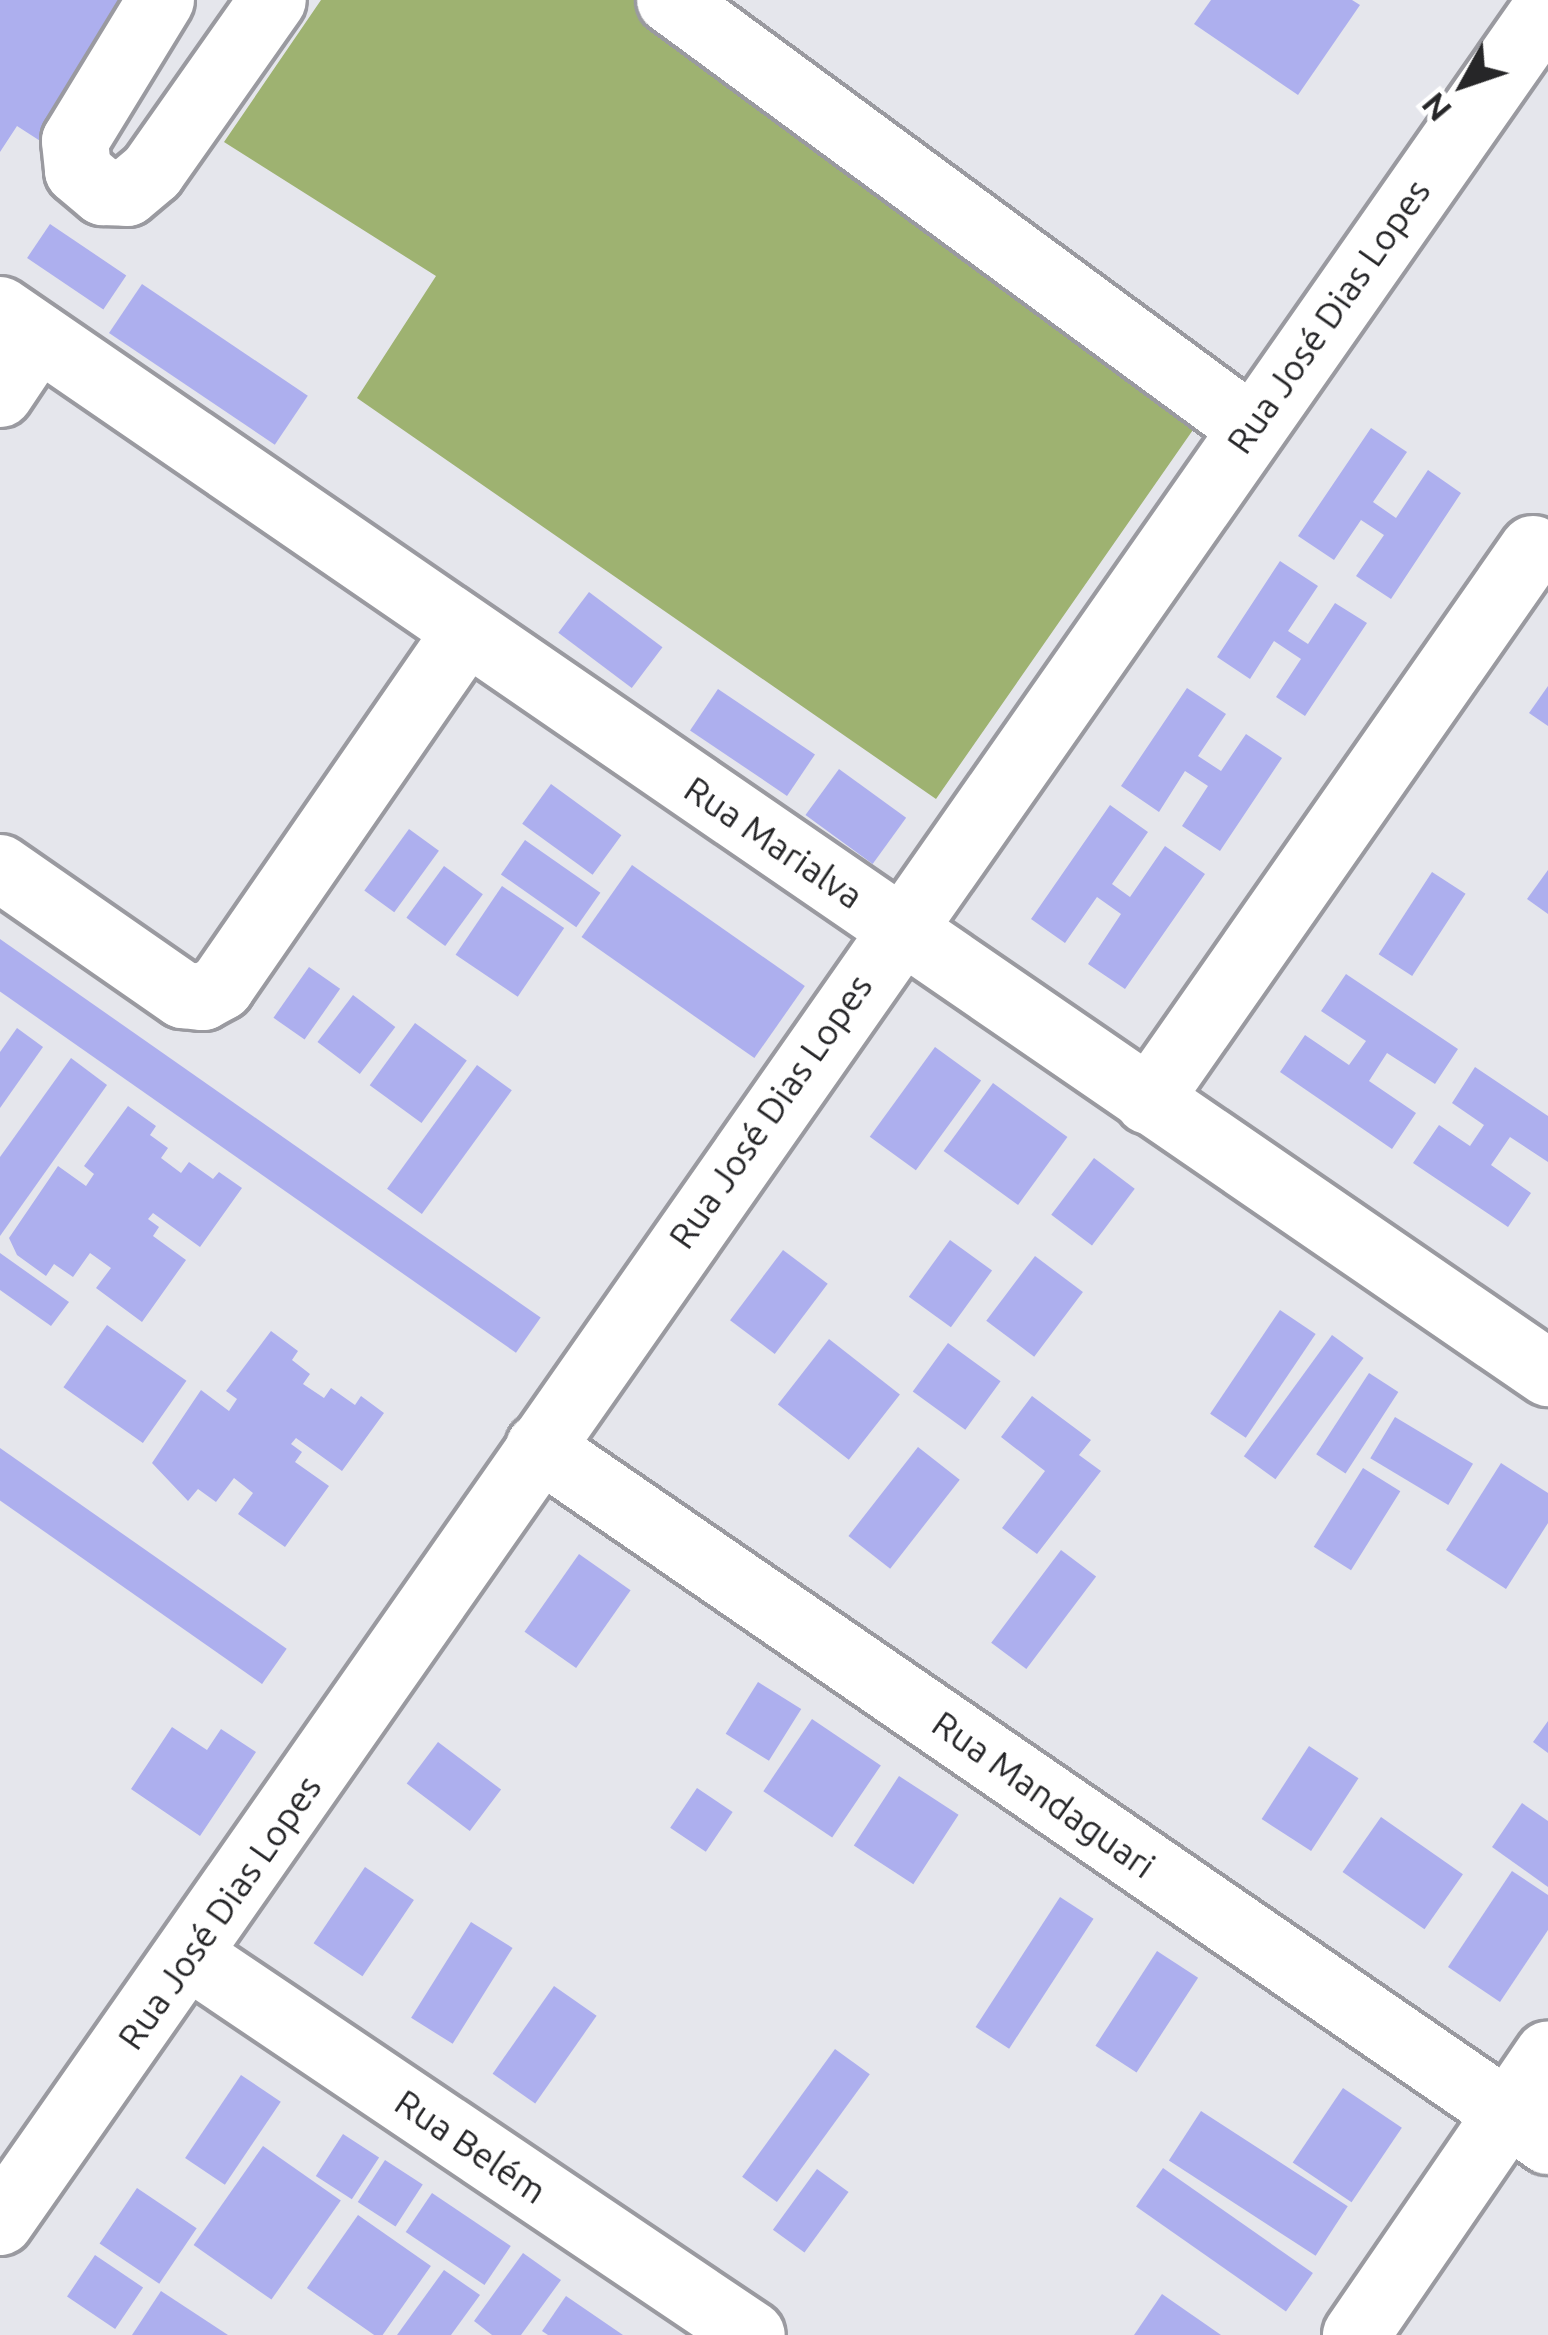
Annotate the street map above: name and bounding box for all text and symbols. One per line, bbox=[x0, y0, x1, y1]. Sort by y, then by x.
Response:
north arrow bbox=[1404, 24, 1524, 144]
text: N bbox=[1414, 86, 1458, 129]
street label: Rua José Dias Lopes bbox=[1217, 171, 1439, 461]
street label: Rua Marialva bbox=[677, 767, 871, 917]
street label: Rua José Dias Lopes bbox=[659, 966, 881, 1256]
street label: Rua Mandaguari bbox=[924, 1701, 1164, 1887]
street label: Rua José Dias Lopes bbox=[108, 1767, 330, 2057]
street label: Rua Belém bbox=[387, 2080, 555, 2212]

